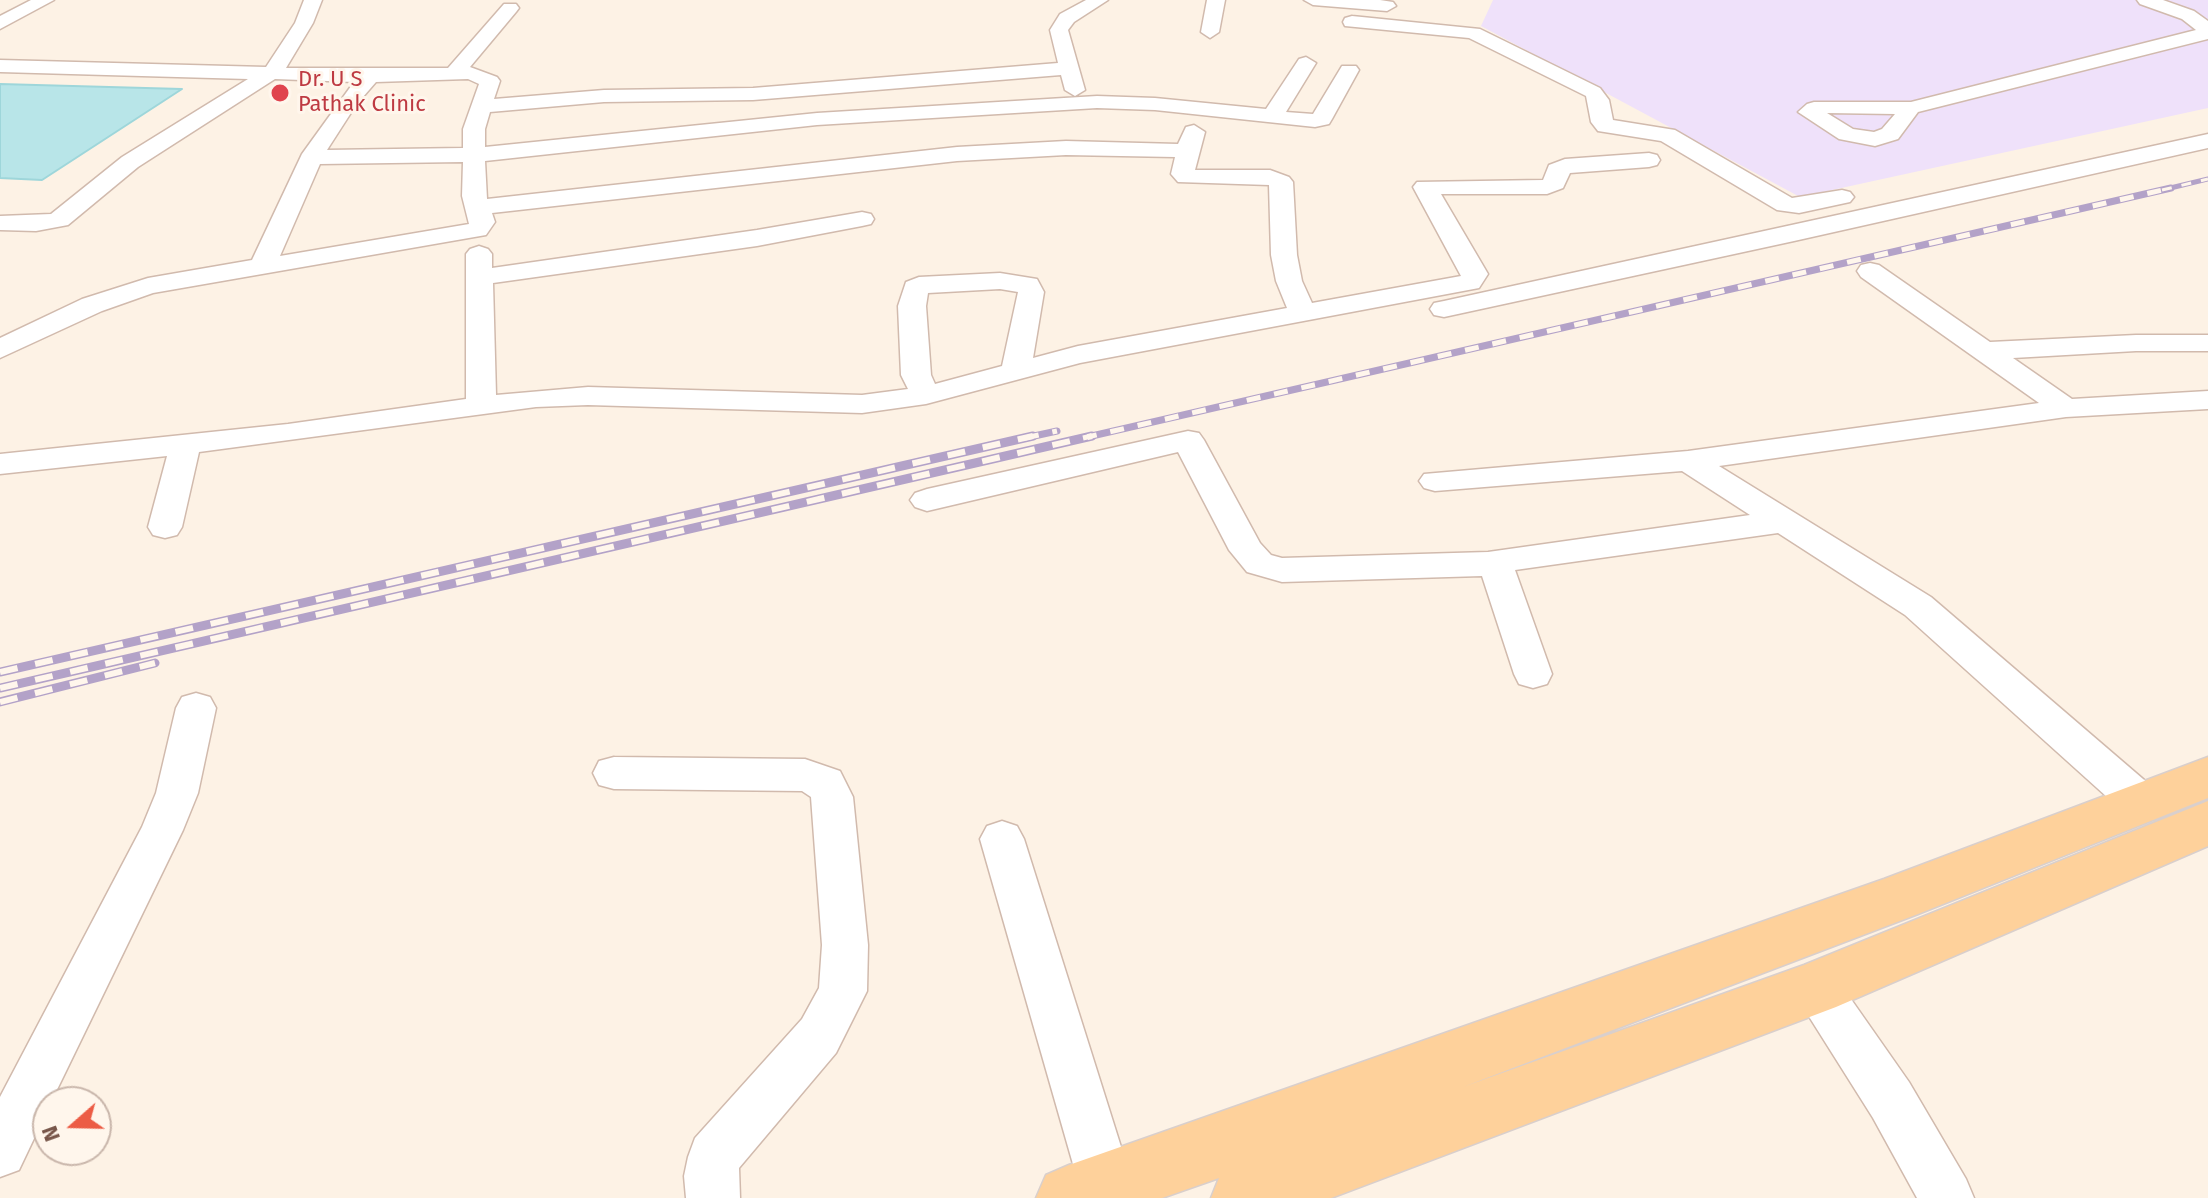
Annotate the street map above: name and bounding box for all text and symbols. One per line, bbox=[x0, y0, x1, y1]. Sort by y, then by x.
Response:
place label: Dr. U S Pathak Clinic bbox=[298, 67, 426, 118]
marker: Dr. U S Pathak Clinic bbox=[269, 82, 291, 104]
north arrow bbox=[32, 1086, 112, 1166]
text: N bbox=[36, 1122, 66, 1145]

